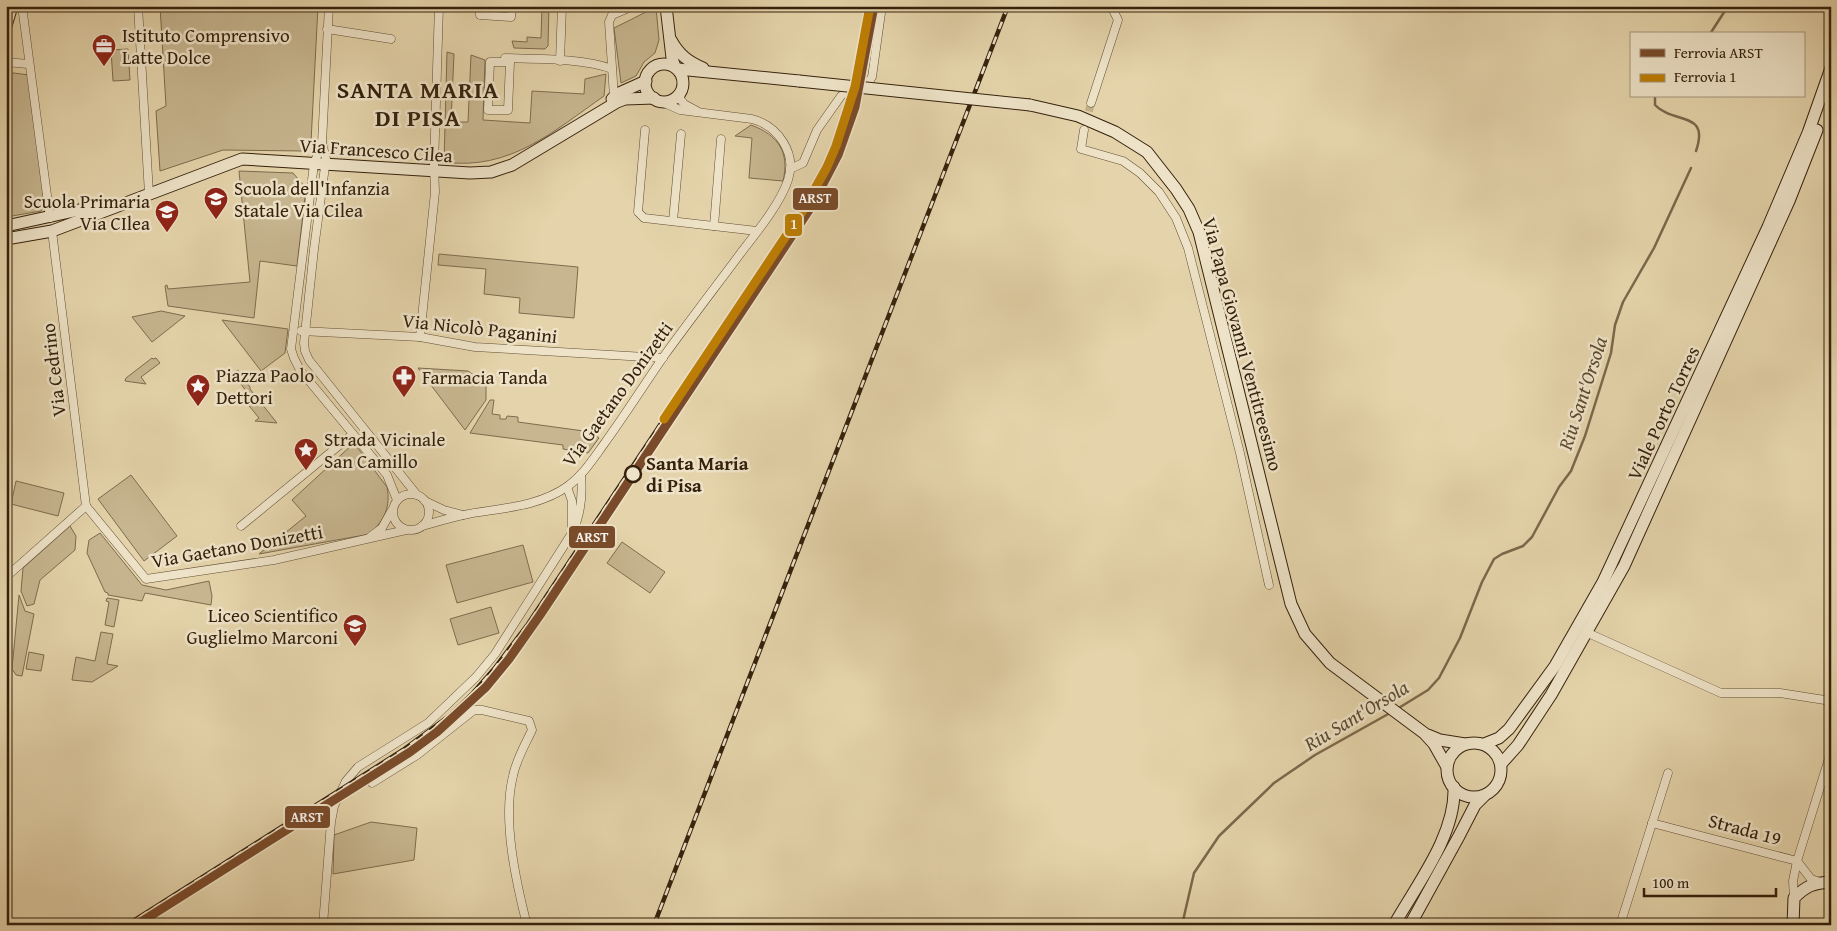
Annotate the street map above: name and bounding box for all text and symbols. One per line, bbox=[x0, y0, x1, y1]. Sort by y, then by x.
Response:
place label: Istituto Comprensivo Latte Dolce bbox=[122, 21, 290, 71]
legend bbox=[1630, 32, 1804, 98]
office icon: Istituto Comprensivo Latte Dolce bbox=[91, 33, 117, 67]
text: Ferrovia ARST bbox=[1674, 42, 1763, 63]
text: Ferrovia 1 bbox=[1674, 66, 1737, 87]
district label: SANTA MARIA DI PISA bbox=[337, 72, 499, 135]
street label: Via Francesco Cilea bbox=[298, 131, 454, 169]
place label: Scuola dell'Infanzia Statale Via Cilea bbox=[234, 174, 390, 224]
school or university icon: Scuola dell'Infanzia Statale Via Cilea bbox=[203, 186, 229, 220]
place label: Scuola Primaria Via CIlea bbox=[24, 187, 150, 237]
line badge: ARST bbox=[792, 187, 839, 211]
text: ARST bbox=[798, 188, 832, 208]
school or university icon: Scuola Primaria Via CIlea bbox=[154, 199, 180, 233]
line badge: 1 bbox=[784, 213, 803, 237]
text: 1 bbox=[790, 214, 798, 234]
street label: Via Papa Giovanni Ventitreesimo bbox=[1196, 214, 1290, 474]
street label: Via Nicolò Paganini bbox=[401, 306, 559, 350]
street label: Via Gaetano Donizetti bbox=[555, 316, 679, 472]
street label: Via Cedrino bbox=[33, 322, 73, 418]
water label: Riu Sant'Orsola bbox=[1550, 332, 1614, 454]
street label: Viale Porto Torres bbox=[1620, 341, 1706, 485]
place label: Piazza Paolo Dettori bbox=[216, 361, 314, 411]
place label: Farmacia Tanda bbox=[422, 363, 547, 391]
pharmacy icon: Farmacia Tanda bbox=[391, 364, 417, 398]
place icon: Piazza Paolo Dettori bbox=[185, 373, 211, 407]
place label: Strada Vicinale San Camillo bbox=[324, 425, 445, 475]
place icon: Strada Vicinale San Camillo bbox=[293, 437, 319, 471]
place label: Santa Maria di Pisa bbox=[646, 449, 749, 499]
marker: Santa Maria di Pisa bbox=[624, 465, 642, 483]
street label: Via Gaetano Donizetti bbox=[149, 517, 325, 575]
line badge: ARST bbox=[568, 525, 616, 549]
text: ARST bbox=[575, 527, 609, 547]
place label: Liceo Scientifico Guglielmo Marconi bbox=[187, 601, 338, 651]
school or university icon: Liceo Scientifico Guglielmo Marconi bbox=[342, 613, 368, 647]
water label: Riu Sant'Orsola bbox=[1297, 672, 1414, 758]
line badge: ARST bbox=[284, 805, 331, 829]
street label: Strada 19 bbox=[1706, 806, 1784, 852]
text: ARST bbox=[290, 807, 324, 827]
scale bar bbox=[1644, 866, 1777, 898]
text: 100 m bbox=[1652, 872, 1690, 893]

